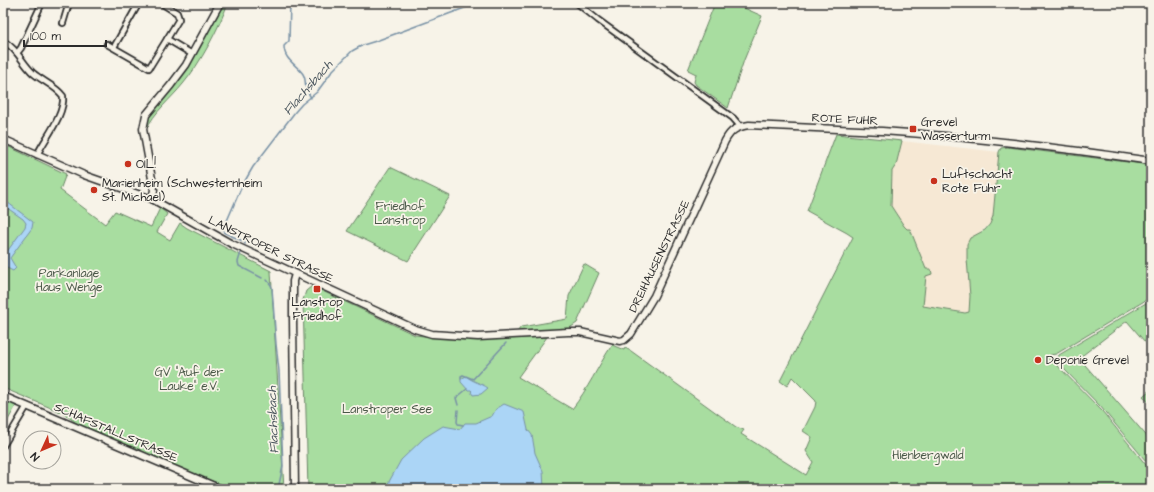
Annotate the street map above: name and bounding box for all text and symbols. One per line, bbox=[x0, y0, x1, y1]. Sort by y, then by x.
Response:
scale bar bbox=[24, 22, 106, 48]
text: 100 m bbox=[30, 28, 61, 45]
water label: Flachsbach bbox=[279, 56, 337, 119]
street label: ROTE FUHR bbox=[811, 109, 879, 130]
place label: Grevel Wasserturm bbox=[921, 114, 991, 145]
marker: Grevel Wasserturm bbox=[908, 124, 918, 134]
place label: OIL! bbox=[136, 156, 156, 173]
marker: OIL! bbox=[123, 159, 133, 169]
place label: Luftschacht Rote Fuhr bbox=[942, 166, 1013, 197]
place label: Marienheim (Schwesternheim St. Michael) bbox=[102, 175, 263, 206]
marker: Luftschacht Rote Fuhr bbox=[929, 176, 939, 186]
marker: Marienheim (Schwesternheim St. Michael) bbox=[89, 185, 99, 195]
street label: DREIHAUSENSTRASSE bbox=[625, 197, 694, 315]
park label: Friedhof Lanstrop bbox=[374, 198, 426, 229]
street label: LANSTROPER STRASSE bbox=[205, 212, 336, 287]
park label: Parkanlage Haus Wenge bbox=[36, 265, 103, 297]
marker: Lanstrop Friedhof bbox=[312, 284, 322, 294]
place label: Lanstrop Friedhof bbox=[291, 294, 343, 325]
place label: Deponie Grevel bbox=[1046, 352, 1129, 369]
marker: Deponie Grevel bbox=[1033, 355, 1043, 365]
park label: GV "Auf der Lauke" e.V. bbox=[155, 364, 224, 395]
water label: Flachsbach bbox=[263, 385, 283, 454]
street label: SCHAFSTALLSTRASSE bbox=[51, 399, 180, 466]
park label: Lanstroper See bbox=[342, 401, 432, 418]
north arrow bbox=[22, 430, 62, 470]
park label: Hienbergwald bbox=[892, 447, 964, 465]
text: N bbox=[27, 449, 43, 464]

